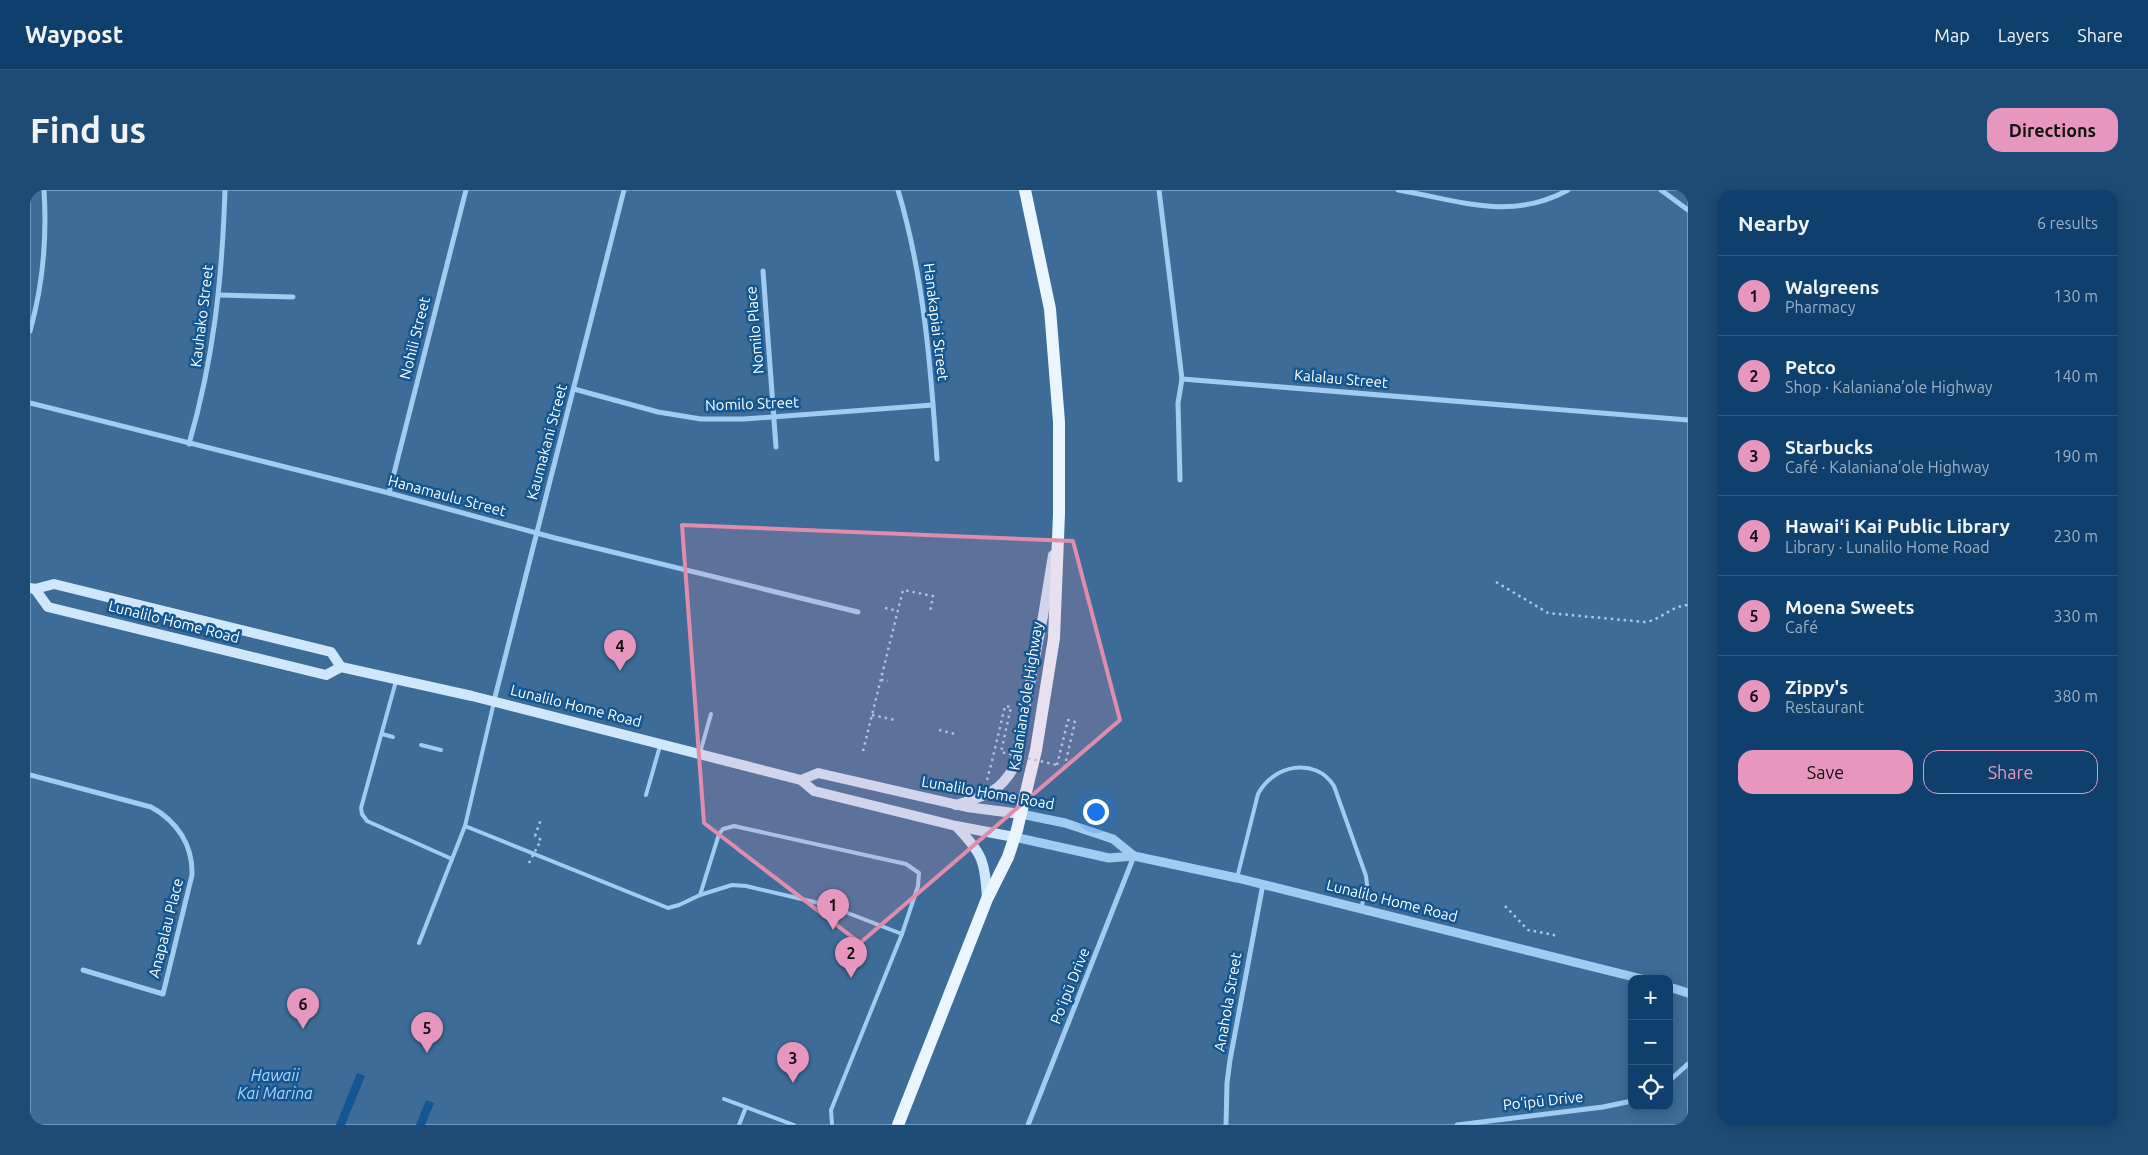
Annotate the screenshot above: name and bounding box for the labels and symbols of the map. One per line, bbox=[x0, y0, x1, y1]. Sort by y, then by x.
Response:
street label: Hanakapiai Street bbox=[921, 262, 952, 382]
street label: Kauhako Street bbox=[187, 264, 216, 368]
street label: Nomilo Place bbox=[742, 285, 767, 375]
street label: Nohili Street bbox=[396, 295, 433, 381]
street label: Kalalau Street bbox=[1293, 366, 1389, 391]
street label: Kaumakani Street bbox=[523, 382, 570, 501]
street label: Nomilo Street bbox=[705, 393, 799, 414]
street label: Hanamaulu Street bbox=[386, 472, 508, 519]
street label: Lunalilo Home Road bbox=[107, 597, 242, 646]
street label: Kalaniana’ole Highway bbox=[1005, 620, 1046, 771]
pin: 4 bbox=[604, 630, 636, 671]
street label: Lunalilo Home Road bbox=[509, 681, 644, 730]
street label: Lunalilo Home Road bbox=[920, 772, 1056, 813]
your location bbox=[1083, 799, 1109, 825]
street label: Anapalau Place bbox=[145, 876, 186, 979]
street label: Lunalilo Home Road bbox=[1325, 876, 1460, 925]
pin: 1 bbox=[817, 889, 849, 930]
pin: 2 bbox=[835, 937, 867, 978]
street label: Po‘ipū Drive bbox=[1047, 945, 1093, 1026]
street label: Anahola Street bbox=[1210, 951, 1245, 1053]
pin: 6 bbox=[287, 988, 319, 1029]
pin: 5 bbox=[411, 1012, 443, 1053]
pin: 3 bbox=[777, 1042, 809, 1083]
water label: Hawaii Kai Marina bbox=[237, 1066, 313, 1102]
street label: Po‘ipū Drive bbox=[1502, 1088, 1584, 1113]

